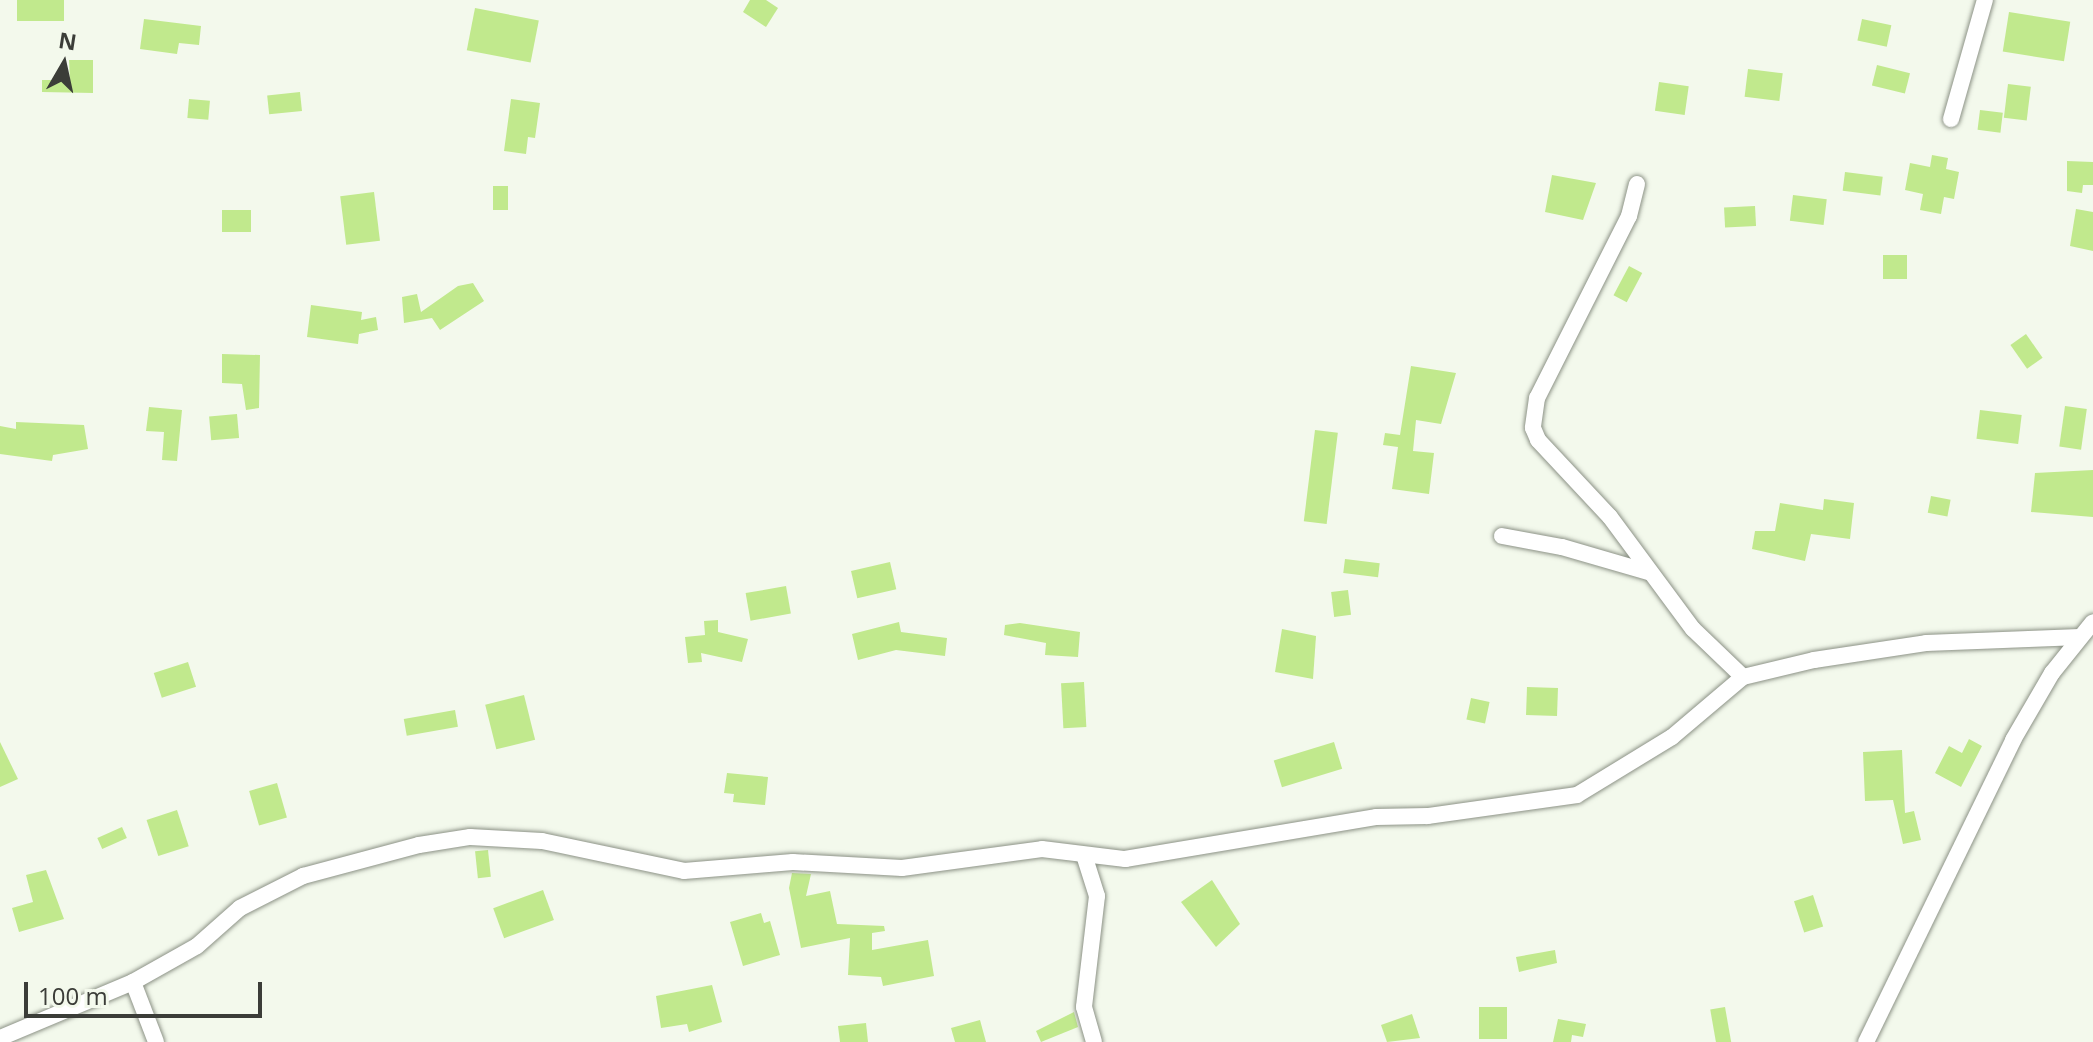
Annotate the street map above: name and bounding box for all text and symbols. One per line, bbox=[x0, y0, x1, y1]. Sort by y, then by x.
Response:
north arrow bbox=[24, 24, 104, 104]
text: N bbox=[57, 24, 79, 57]
scale bar bbox=[28, 966, 266, 1016]
text: 100 m bbox=[38, 979, 108, 1012]

